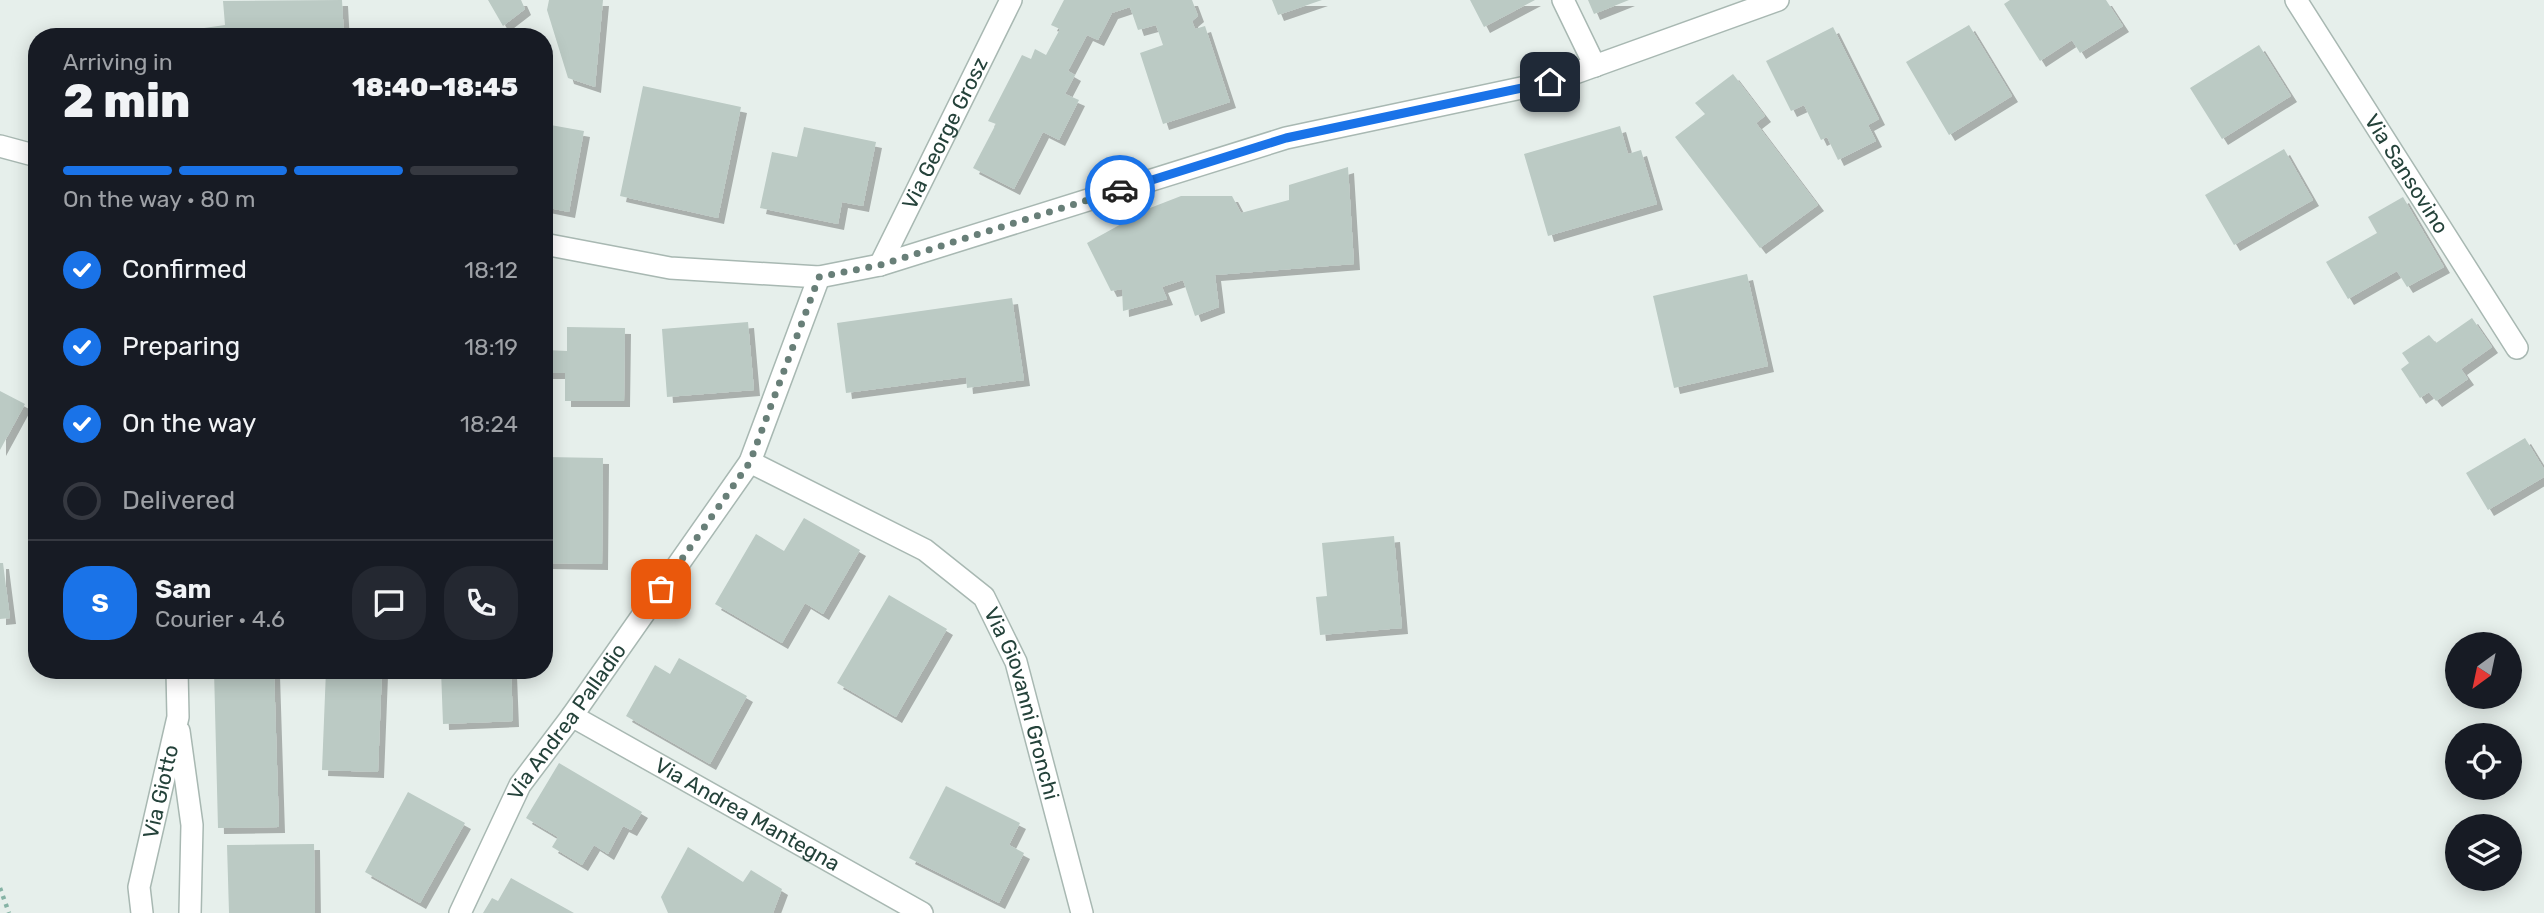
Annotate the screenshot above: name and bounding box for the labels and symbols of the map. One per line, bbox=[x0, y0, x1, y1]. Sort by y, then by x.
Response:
pin bbox=[1520, 52, 1580, 112]
street label: Via George Grosz bbox=[897, 53, 993, 213]
street label: Via Sansovino bbox=[2360, 109, 2454, 238]
courier bbox=[1085, 155, 1155, 225]
pin bbox=[631, 559, 691, 619]
street label: Via Giovanni Gronchi bbox=[979, 603, 1065, 802]
north arrow bbox=[2445, 632, 2522, 709]
street label: Via Andrea Palladio bbox=[502, 638, 631, 804]
street label: Via Giotto bbox=[138, 742, 183, 841]
street label: Via Andrea Mantegna bbox=[651, 752, 844, 876]

